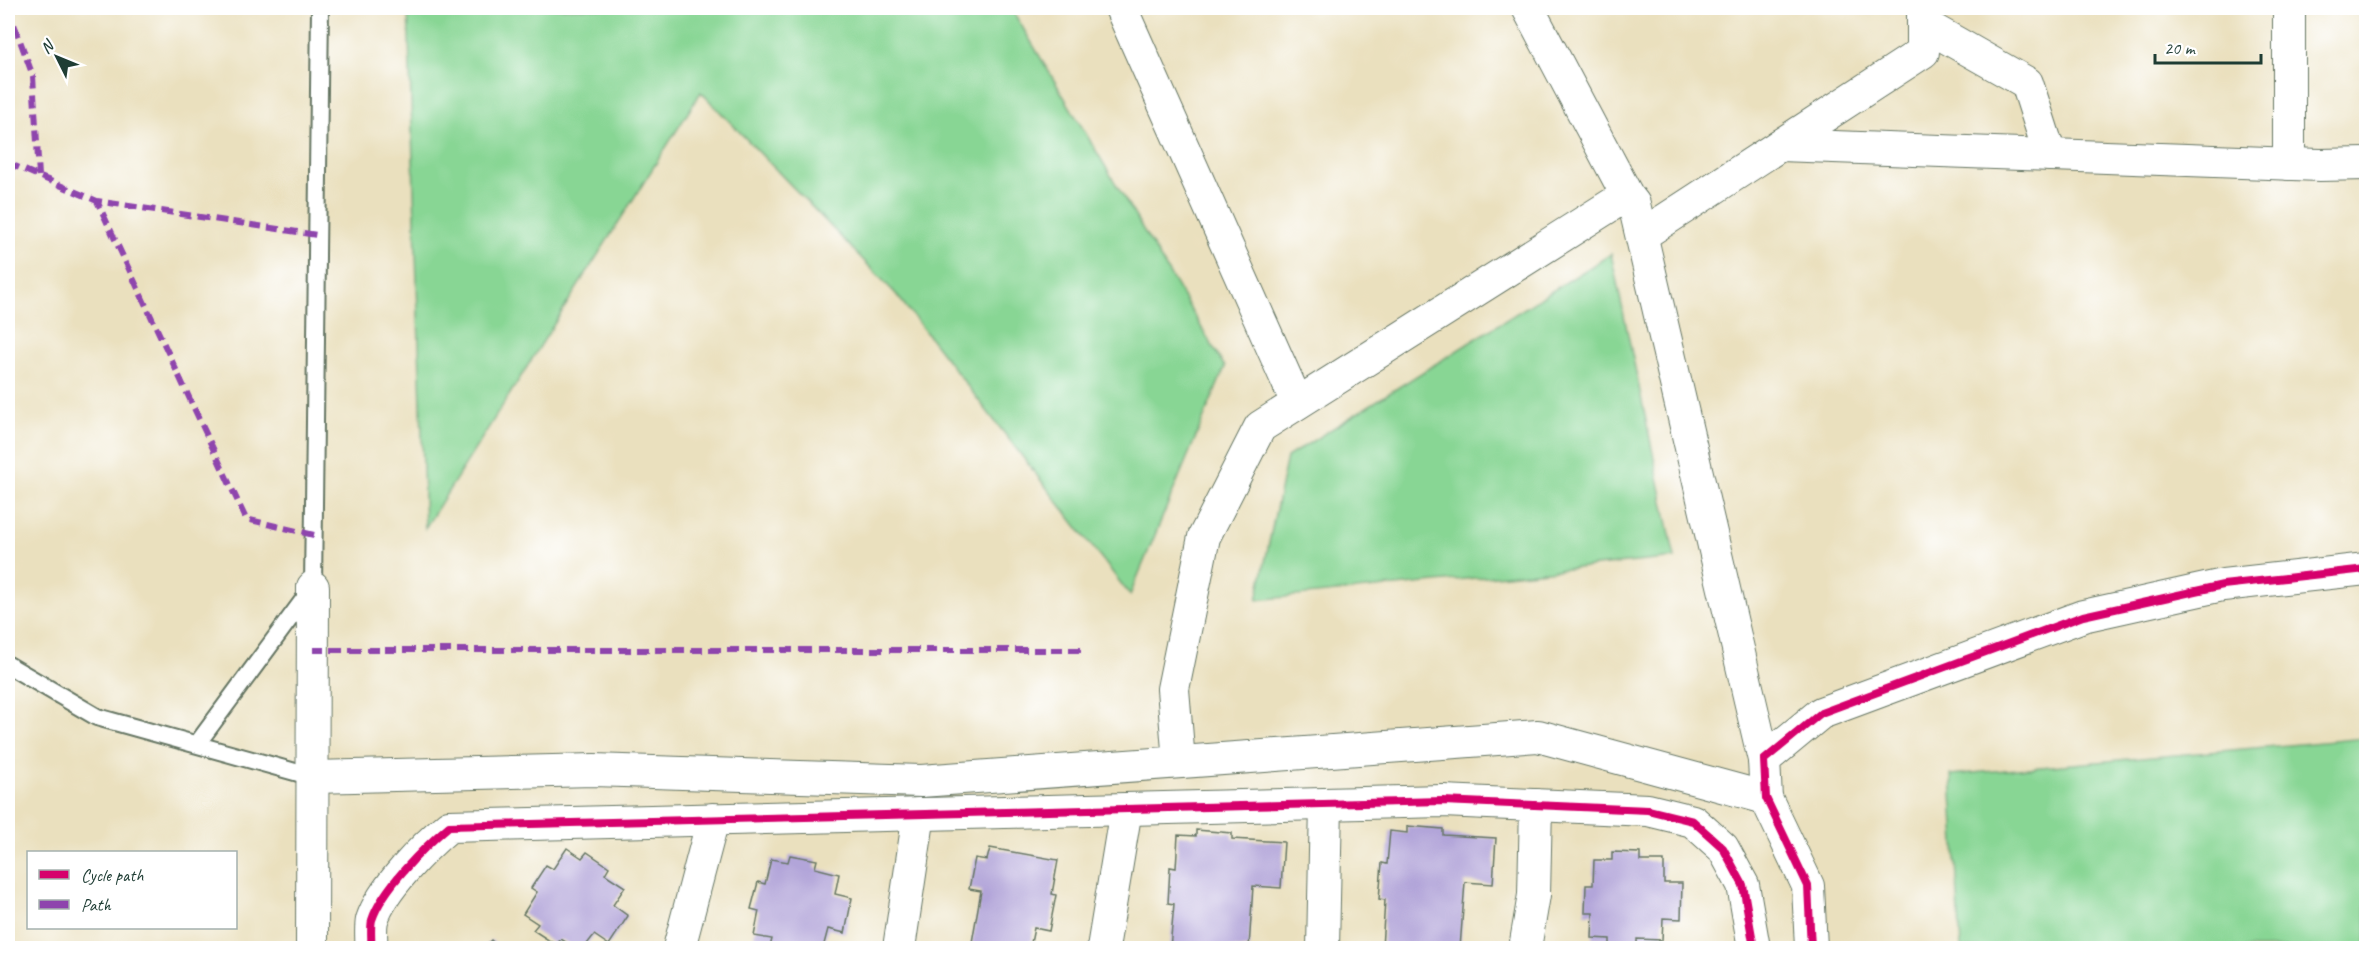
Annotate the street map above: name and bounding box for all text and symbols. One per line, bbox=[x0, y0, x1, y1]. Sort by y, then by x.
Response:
north arrow bbox=[27, 27, 87, 87]
scale bar bbox=[2155, 27, 2262, 65]
text: N bbox=[36, 35, 60, 58]
text: 20 m bbox=[2164, 37, 2197, 59]
legend bbox=[27, 851, 237, 929]
text: Cycle path bbox=[81, 864, 144, 886]
text: Path bbox=[81, 894, 111, 916]

